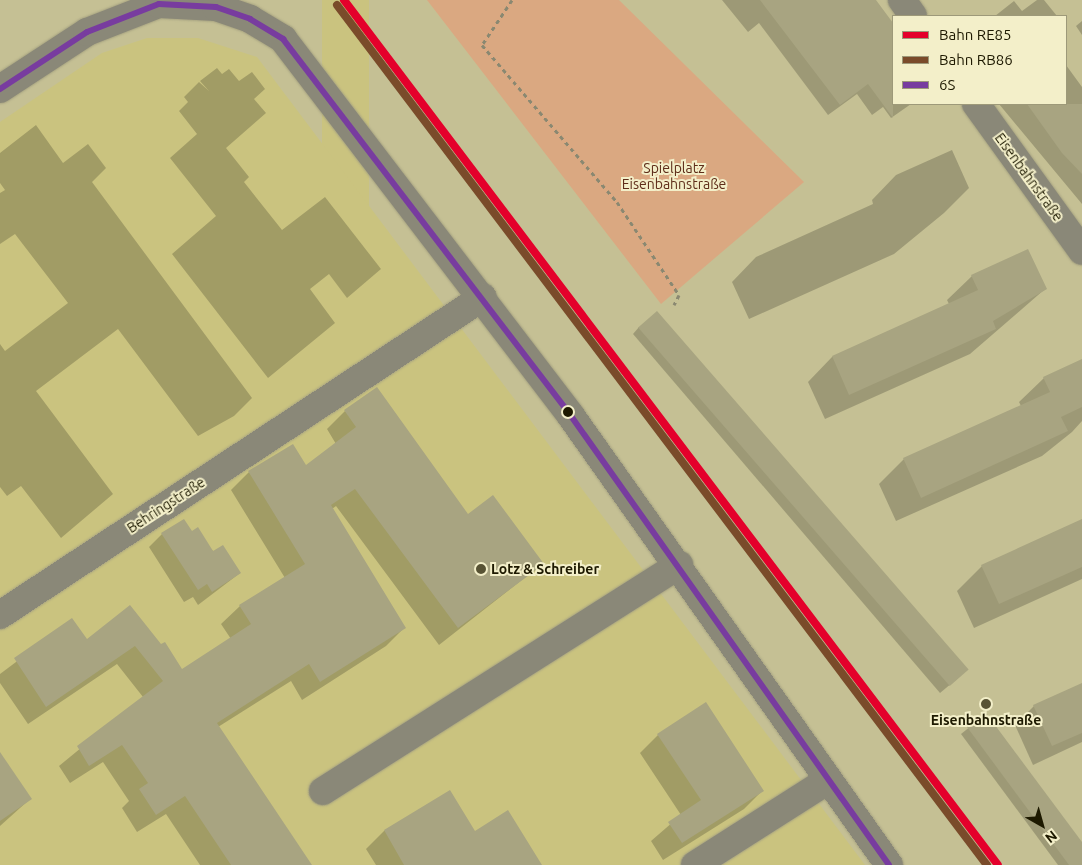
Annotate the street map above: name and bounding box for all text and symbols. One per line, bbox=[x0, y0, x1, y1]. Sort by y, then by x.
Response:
legend bbox=[892, 15, 1067, 105]
text: Bahn RE85 bbox=[939, 26, 1012, 43]
text: Bahn RB86 bbox=[939, 51, 1013, 68]
text: 6S bbox=[939, 76, 955, 93]
street label: Eisenbahnstraße bbox=[991, 130, 1067, 224]
park label: Spielplatz Eisenbahnstraße bbox=[622, 160, 726, 192]
unlabelled marker bbox=[563, 407, 573, 417]
street label: Behringstraße bbox=[124, 474, 208, 536]
place label: Lotz & Schreiber bbox=[491, 561, 599, 577]
marker: Lotz & Schreiber bbox=[475, 563, 487, 575]
marker: Eisenbahnstraße bbox=[980, 698, 992, 710]
place label: Eisenbahnstraße bbox=[931, 712, 1041, 728]
north arrow bbox=[1017, 800, 1067, 850]
text: N bbox=[1042, 827, 1060, 846]

